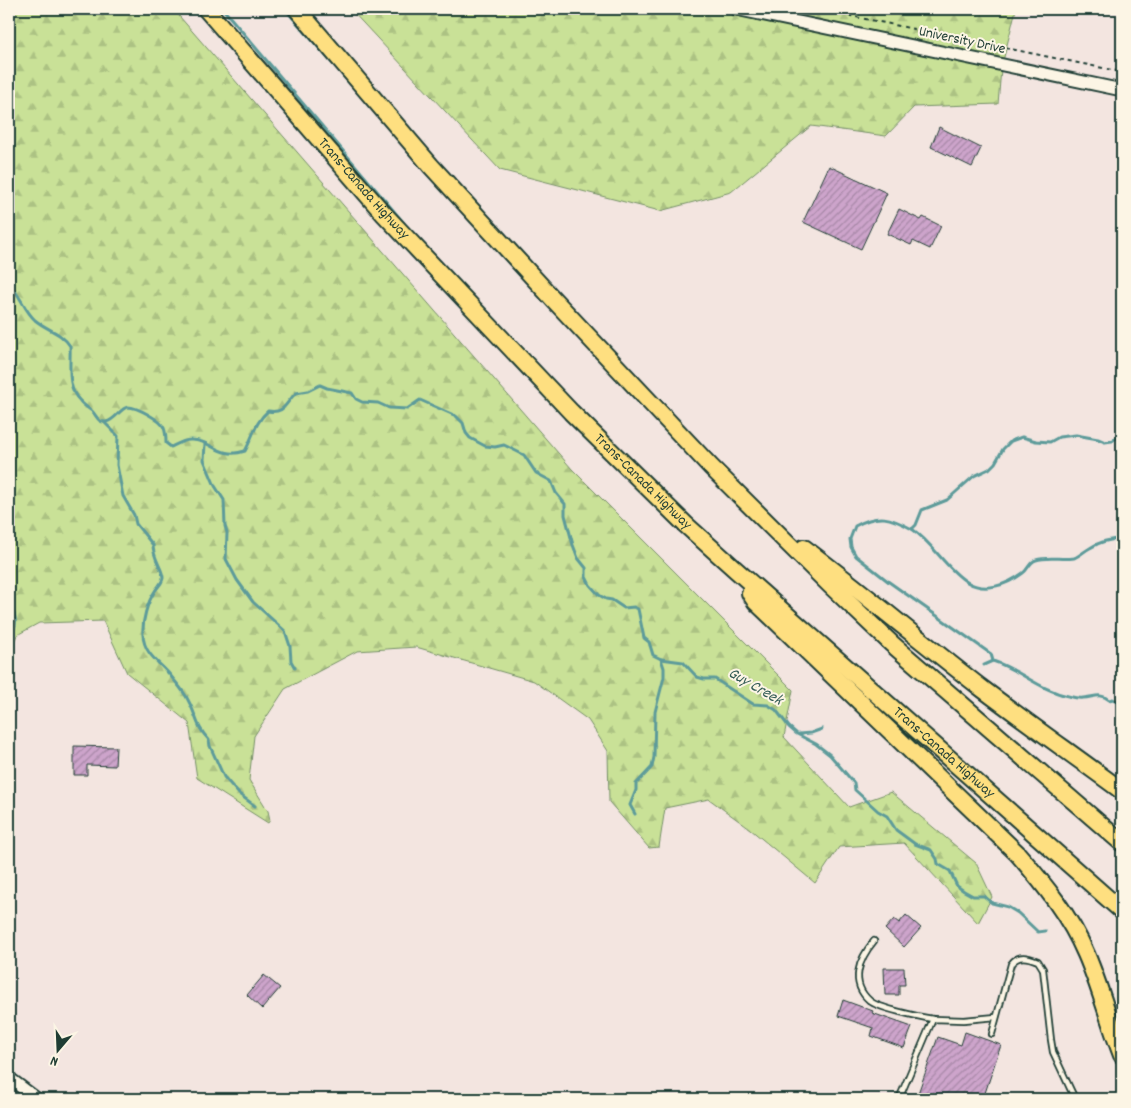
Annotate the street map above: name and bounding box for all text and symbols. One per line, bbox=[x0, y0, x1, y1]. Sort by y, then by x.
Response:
street label: University Drive bbox=[917, 21, 1008, 61]
street label: Trans-Canada Highway bbox=[312, 133, 415, 246]
street label: Trans-Canada Highway bbox=[588, 429, 697, 536]
water label: Guy Creek bbox=[723, 662, 788, 713]
street label: Trans-Canada Highway bbox=[887, 702, 1000, 805]
north arrow bbox=[32, 1026, 82, 1076]
text: N bbox=[48, 1050, 61, 1071]

